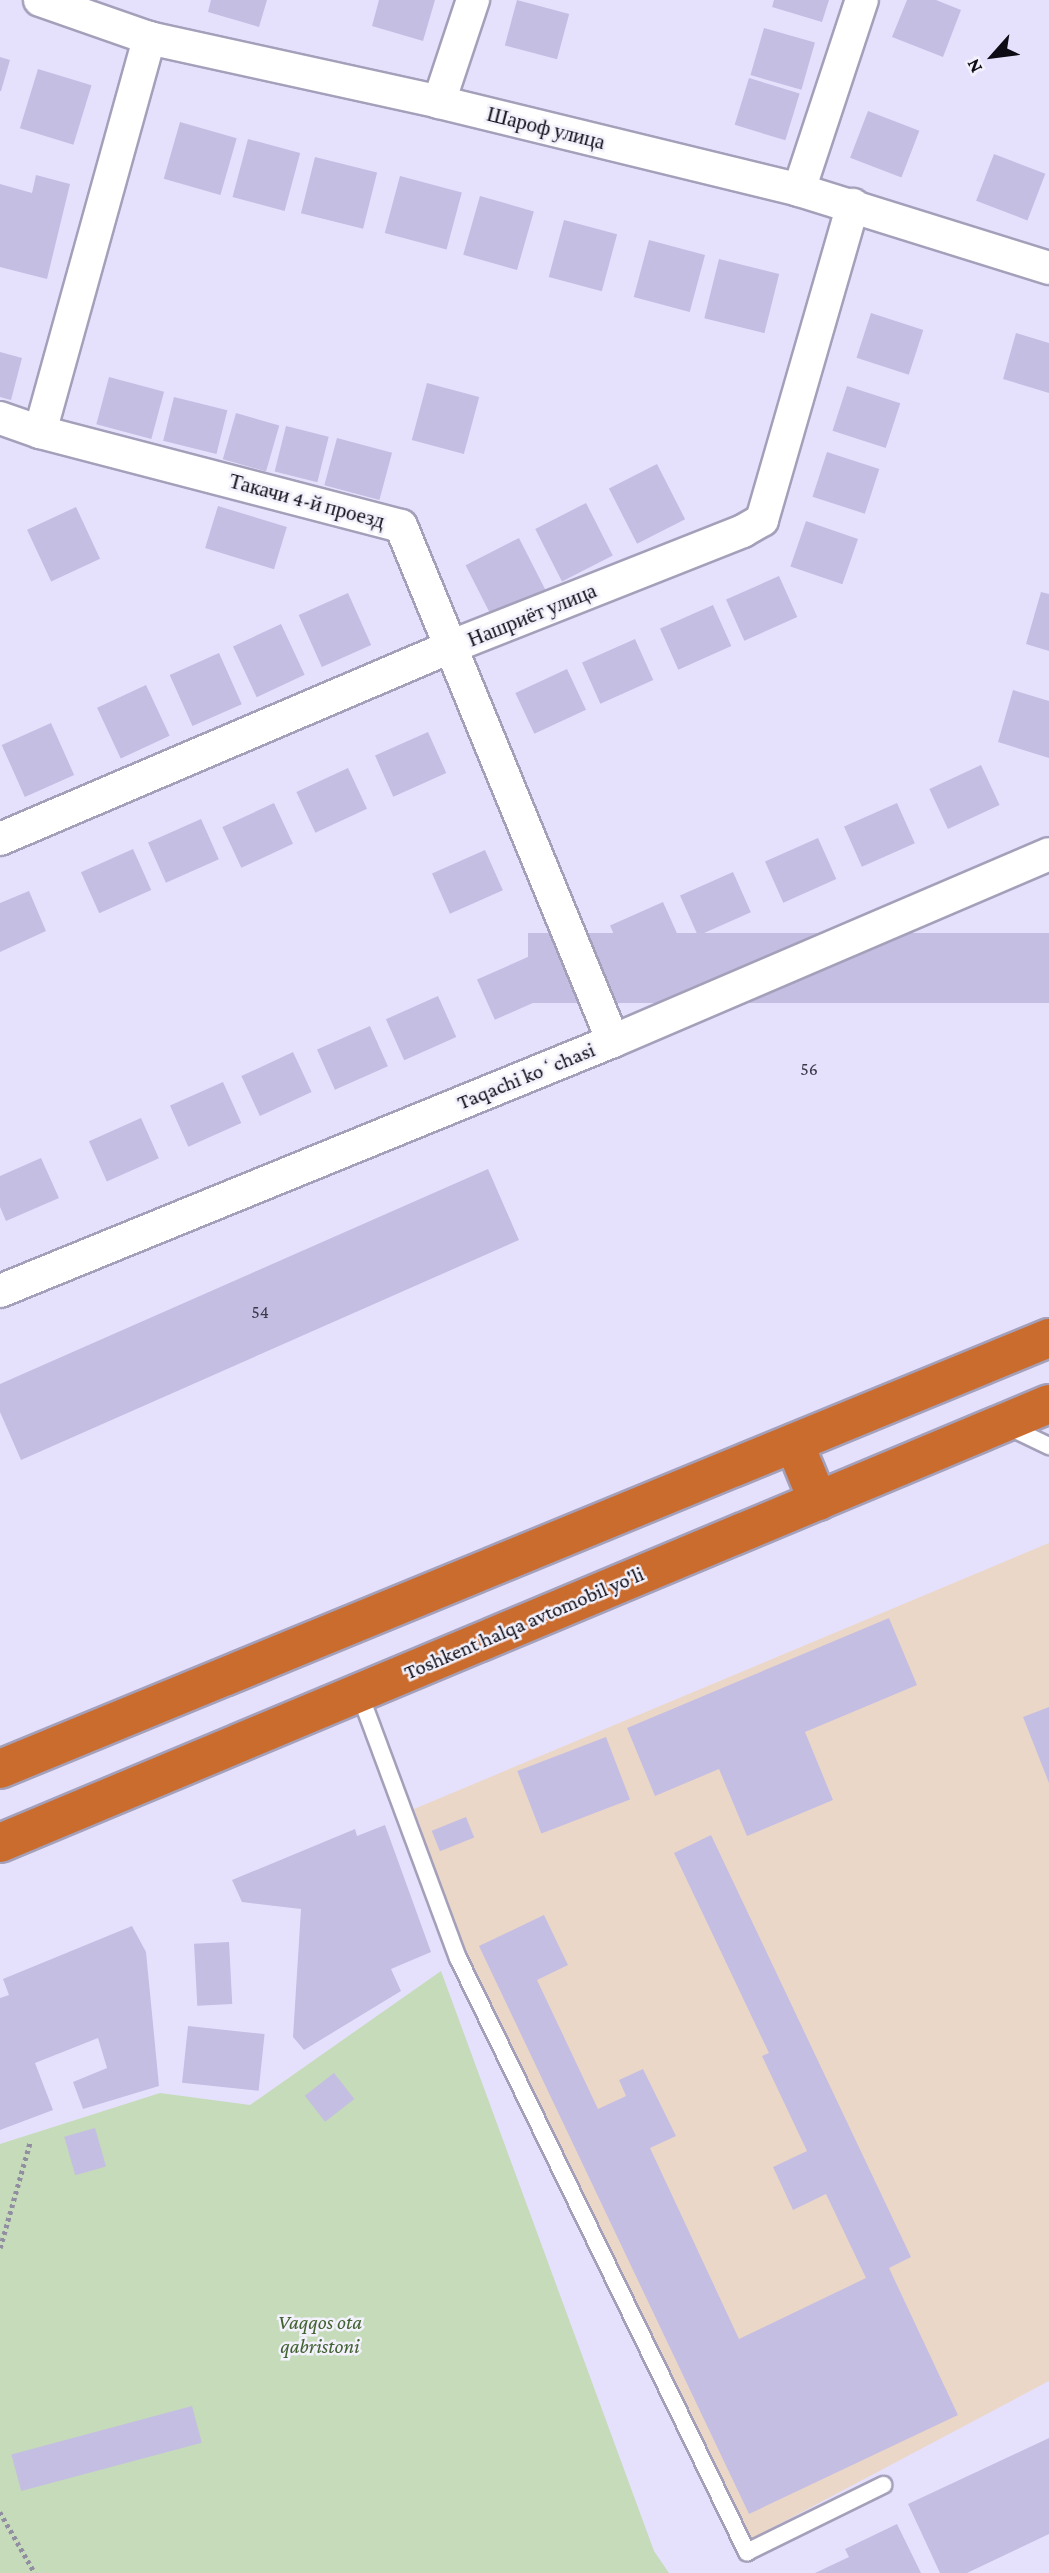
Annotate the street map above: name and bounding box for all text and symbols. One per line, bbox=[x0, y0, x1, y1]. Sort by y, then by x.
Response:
north arrow bbox=[958, 21, 1028, 91]
text: N bbox=[962, 55, 986, 77]
street label: Шароф улица bbox=[484, 101, 608, 155]
street label: Такачи 4-й проезд bbox=[226, 468, 388, 534]
street label: Нашриёт улица bbox=[464, 578, 600, 652]
street label: Taqachi koʻchasi bbox=[454, 1037, 598, 1115]
house number: 56 bbox=[800, 1058, 818, 1080]
house number: 54 bbox=[251, 1301, 269, 1323]
street label: Toshkent halqa avtomobil yo'li bbox=[400, 1561, 648, 1685]
park label: Vaqqos ota qabristoni bbox=[278, 2309, 362, 2359]

